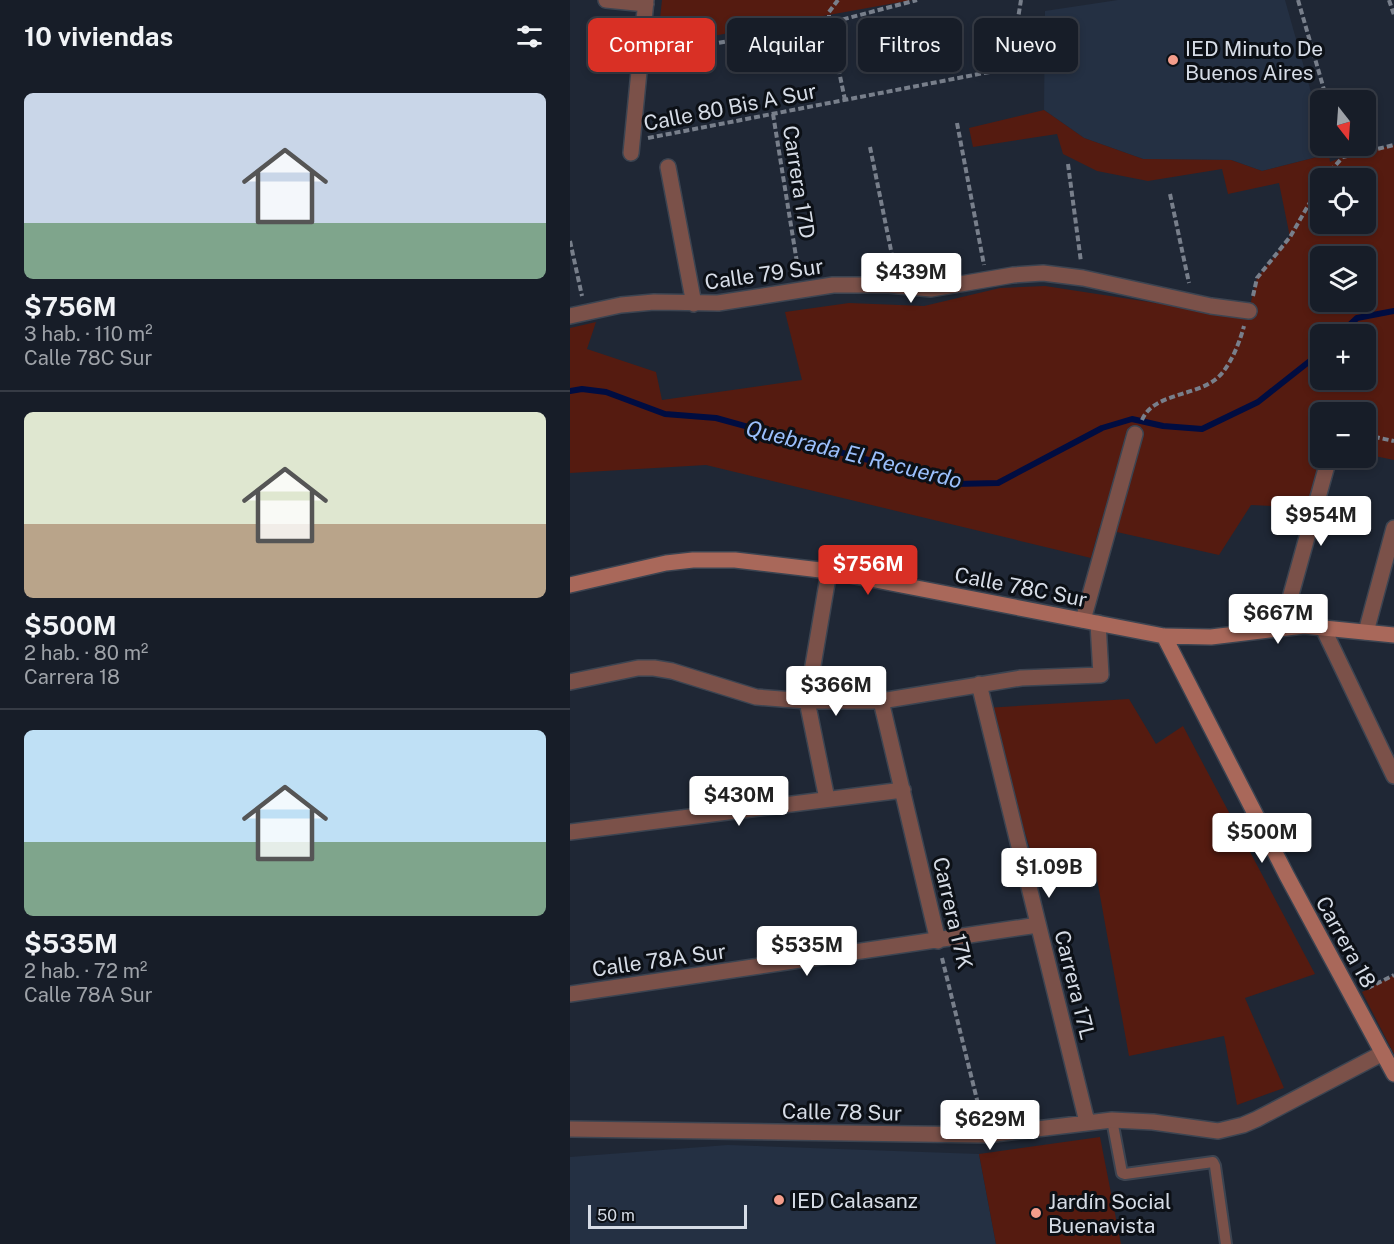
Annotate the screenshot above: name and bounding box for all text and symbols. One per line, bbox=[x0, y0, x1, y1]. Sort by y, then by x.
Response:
chip: Comprar bbox=[588, 18, 715, 72]
chip: Alquilar bbox=[727, 18, 846, 72]
chip: Filtros bbox=[858, 18, 962, 72]
chip: Nuevo bbox=[974, 18, 1078, 72]
icon: filters bbox=[513, 20, 546, 53]
text: 10 viviendas bbox=[24, 21, 173, 52]
place label: IED Minuto De Buenos Aires bbox=[1185, 36, 1323, 85]
marker: IED Minuto De Buenos Aires bbox=[1166, 53, 1180, 67]
street label: Calle 80 Bis A Sur bbox=[641, 78, 819, 136]
north arrow bbox=[1310, 90, 1376, 156]
map controls bbox=[1310, 90, 1376, 468]
street label: Carrera 17D bbox=[778, 124, 820, 240]
icon: home bbox=[231, 132, 339, 240]
button: locate bbox=[1310, 168, 1376, 234]
button: layers bbox=[1310, 246, 1376, 312]
street label: Calle 79 Sur bbox=[703, 253, 825, 295]
pin: $439M bbox=[869, 253, 953, 304]
text: $439M bbox=[875, 260, 947, 284]
text: $756M bbox=[24, 291, 117, 322]
text: 3 hab. · 110 m² bbox=[24, 322, 153, 346]
button: + bbox=[1310, 324, 1376, 390]
text: Calle 78C Sur bbox=[24, 346, 152, 370]
button: − bbox=[1310, 402, 1376, 468]
water label: Quebrada El Recuerdo bbox=[743, 415, 965, 493]
icon: home bbox=[231, 451, 339, 559]
pin: $954M bbox=[1279, 496, 1363, 547]
text: $954M bbox=[1285, 503, 1357, 527]
pin: $756M bbox=[826, 545, 910, 596]
text: $756M bbox=[832, 552, 904, 576]
street label: Calle 78C Sur bbox=[953, 562, 1089, 612]
pin: $667M bbox=[1236, 594, 1320, 645]
text: $667M bbox=[1243, 601, 1313, 625]
text: $500M bbox=[24, 610, 117, 641]
text: 2 hab. · 80 m² bbox=[24, 641, 148, 665]
text: Carrera 18 bbox=[24, 665, 120, 689]
pin: $366M bbox=[794, 666, 878, 717]
text: $366M bbox=[800, 673, 872, 697]
icon: home bbox=[231, 769, 339, 877]
pin: $430M bbox=[697, 776, 781, 827]
text: $430M bbox=[703, 783, 775, 807]
pin: $500M bbox=[1220, 813, 1304, 864]
text: $500M bbox=[1226, 820, 1298, 844]
pin: $1.09B bbox=[1000, 848, 1098, 899]
street label: Carrera 17K bbox=[928, 855, 978, 971]
text: $1.09B bbox=[1015, 855, 1083, 879]
street label: Carrera 18 bbox=[1311, 892, 1381, 992]
pin: $535M bbox=[765, 926, 849, 977]
text: $535M bbox=[24, 928, 118, 959]
street label: Carrera 17L bbox=[1049, 928, 1101, 1042]
text: $535M bbox=[771, 933, 843, 957]
street label: Calle 78A Sur bbox=[590, 938, 728, 982]
text: 2 hab. · 72 m² bbox=[24, 959, 147, 983]
text: Calle 78A Sur bbox=[24, 983, 153, 1007]
street label: Calle 78 Sur bbox=[782, 1098, 902, 1126]
pin: $629M bbox=[948, 1100, 1032, 1151]
text: $629M bbox=[954, 1107, 1026, 1131]
place label: IED Calasanz bbox=[791, 1188, 918, 1213]
place label: Jardín Social Buenavista bbox=[1048, 1189, 1171, 1238]
marker: IED Calasanz bbox=[772, 1193, 786, 1207]
scale bar bbox=[588, 1202, 747, 1230]
text: 50 m bbox=[597, 1206, 635, 1225]
marker: Jardín Social Buenavista bbox=[1029, 1206, 1043, 1220]

